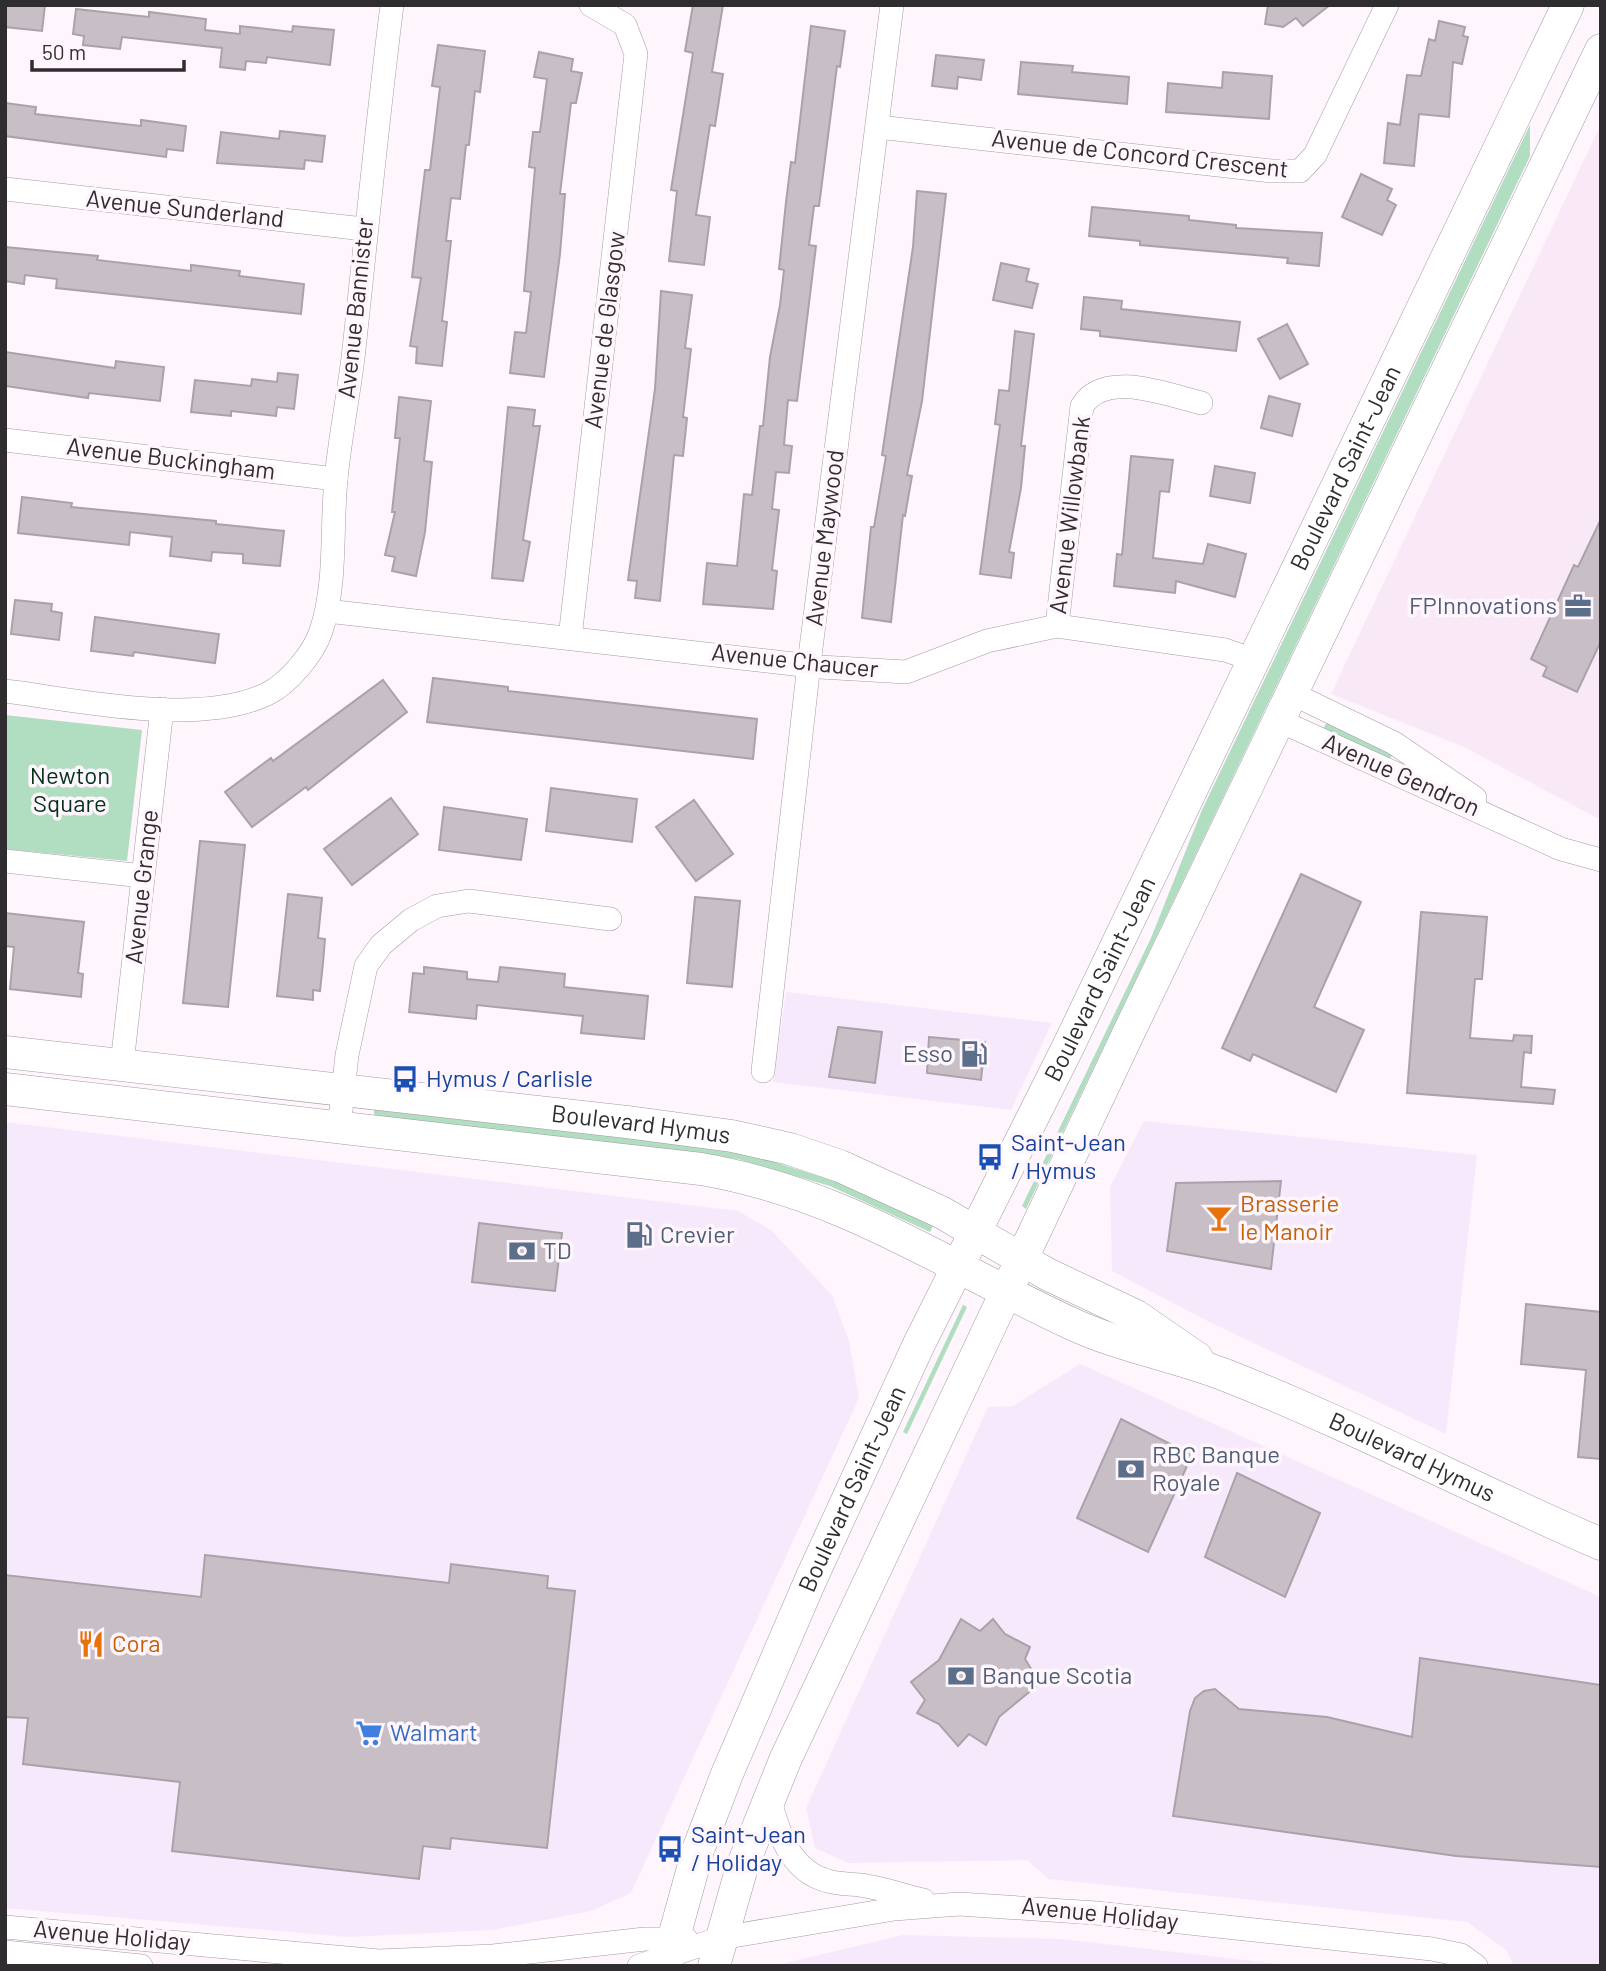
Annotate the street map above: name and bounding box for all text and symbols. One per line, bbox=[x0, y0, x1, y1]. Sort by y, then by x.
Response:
scale bar bbox=[32, 28, 184, 72]
text: 50 m bbox=[42, 39, 86, 64]
street label: Avenue de Concord Crescent bbox=[990, 122, 1290, 183]
street label: Avenue Sunderland bbox=[85, 183, 286, 232]
street label: Avenue Bannister bbox=[331, 216, 378, 400]
street label: Avenue de Glasgow bbox=[577, 230, 630, 430]
street label: Boulevard Saint-Jean bbox=[1283, 360, 1406, 575]
street label: Avenue Willowbank bbox=[1042, 414, 1095, 616]
street label: Avenue Buckingham bbox=[65, 430, 277, 485]
street label: Avenue Maywood bbox=[798, 448, 849, 628]
place label: FPInnovations bbox=[1409, 590, 1557, 619]
office icon: FPInnovations bbox=[1563, 591, 1593, 621]
street label: Avenue Chaucer bbox=[710, 636, 880, 683]
street label: Avenue Gendron bbox=[1318, 726, 1485, 821]
park label: Newton Square bbox=[30, 760, 110, 817]
street label: Avenue Grange bbox=[118, 808, 163, 966]
street label: Boulevard Saint-Jean bbox=[1037, 871, 1161, 1086]
place label: Esso bbox=[903, 1038, 953, 1067]
fuel station icon: Esso bbox=[959, 1039, 989, 1069]
place label: Hymus / Carlisle bbox=[426, 1063, 593, 1092]
bus stop icon: Hymus / Carlisle bbox=[390, 1064, 420, 1094]
street label: Boulevard Hymus bbox=[550, 1098, 732, 1149]
place label: Saint-Jean / Hymus bbox=[1011, 1127, 1126, 1184]
bus stop icon: Saint-Jean / Hymus bbox=[975, 1142, 1005, 1172]
place label: Brasserie le Manoir bbox=[1240, 1188, 1339, 1245]
bar icon: Brasserie le Manoir bbox=[1204, 1203, 1234, 1233]
place label: Crevier bbox=[660, 1219, 735, 1248]
fuel station icon: Crevier bbox=[624, 1220, 654, 1250]
place label: TD bbox=[543, 1235, 572, 1264]
bank icon: TD bbox=[507, 1236, 537, 1266]
street label: Boulevard Saint-Jean bbox=[791, 1381, 911, 1596]
street label: Boulevard Hymus bbox=[1325, 1405, 1500, 1507]
place label: RBC Banque Royale bbox=[1152, 1439, 1280, 1496]
bank icon: RBC Banque Royale bbox=[1116, 1454, 1146, 1484]
place label: Cora bbox=[112, 1628, 161, 1657]
restaurant icon: Cora bbox=[76, 1629, 106, 1659]
place label: Banque Scotia bbox=[982, 1660, 1132, 1689]
bank icon: Banque Scotia bbox=[946, 1661, 976, 1691]
place label: Walmart bbox=[390, 1717, 478, 1746]
supermarket icon: Walmart bbox=[354, 1718, 384, 1748]
place label: Saint-Jean / Holiday bbox=[691, 1819, 806, 1876]
bus stop icon: Saint-Jean / Holiday bbox=[655, 1834, 685, 1864]
street label: Avenue Holiday bbox=[1020, 1890, 1180, 1935]
street label: Avenue Holiday bbox=[32, 1913, 192, 1956]

